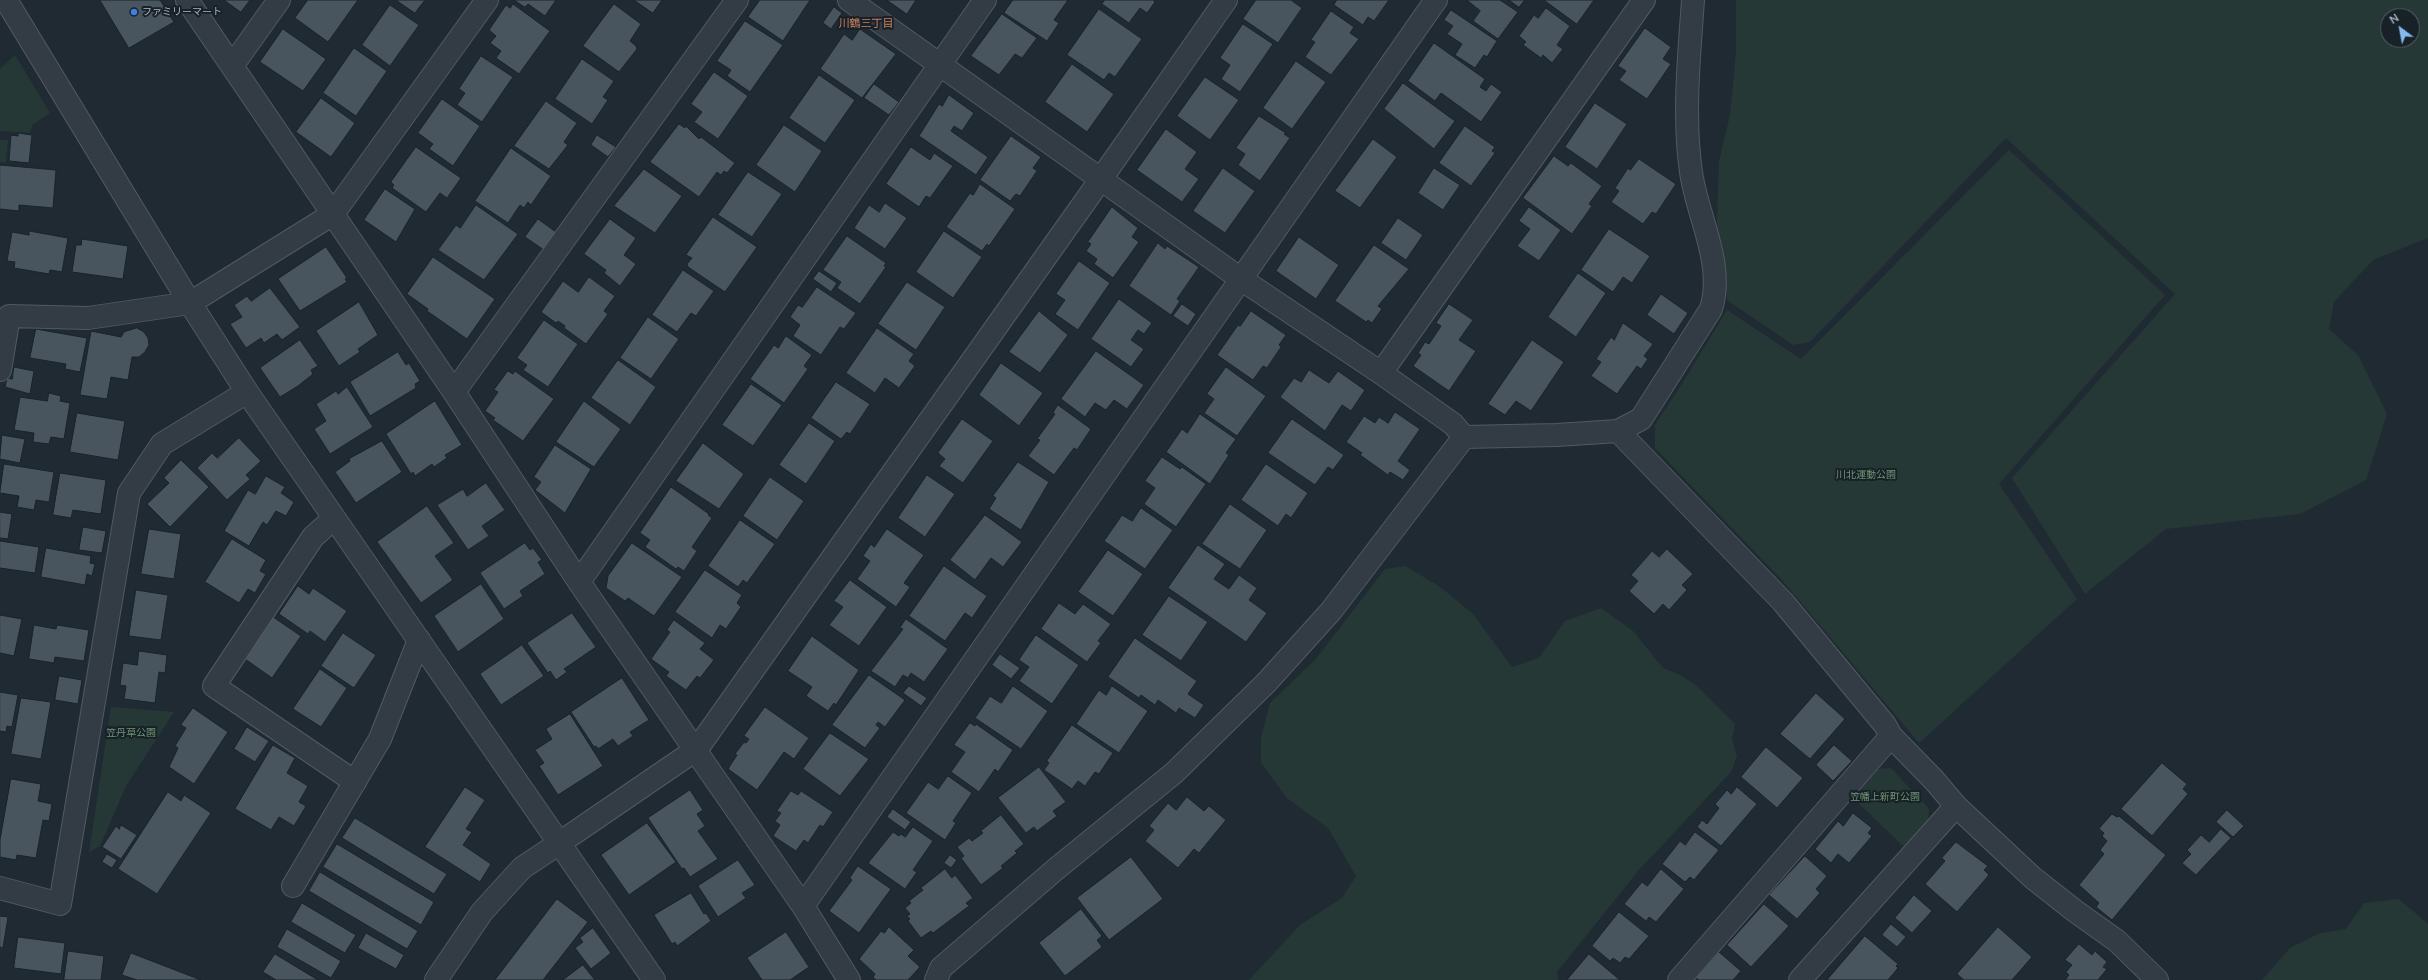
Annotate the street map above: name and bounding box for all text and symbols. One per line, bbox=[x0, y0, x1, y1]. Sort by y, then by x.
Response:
place label: ファミリーマート bbox=[142, 6, 222, 18]
marker: ファミリーマート bbox=[129, 7, 139, 17]
north arrow bbox=[2380, 8, 2420, 48]
text: N bbox=[2387, 11, 2401, 27]
district label: 川鶴三丁目 bbox=[839, 17, 893, 31]
park label: 川北運動公園 bbox=[1836, 469, 1896, 481]
park label: 笠丹草公園 bbox=[106, 727, 156, 739]
park label: 笠幡上新町公園 bbox=[1850, 791, 1920, 803]

